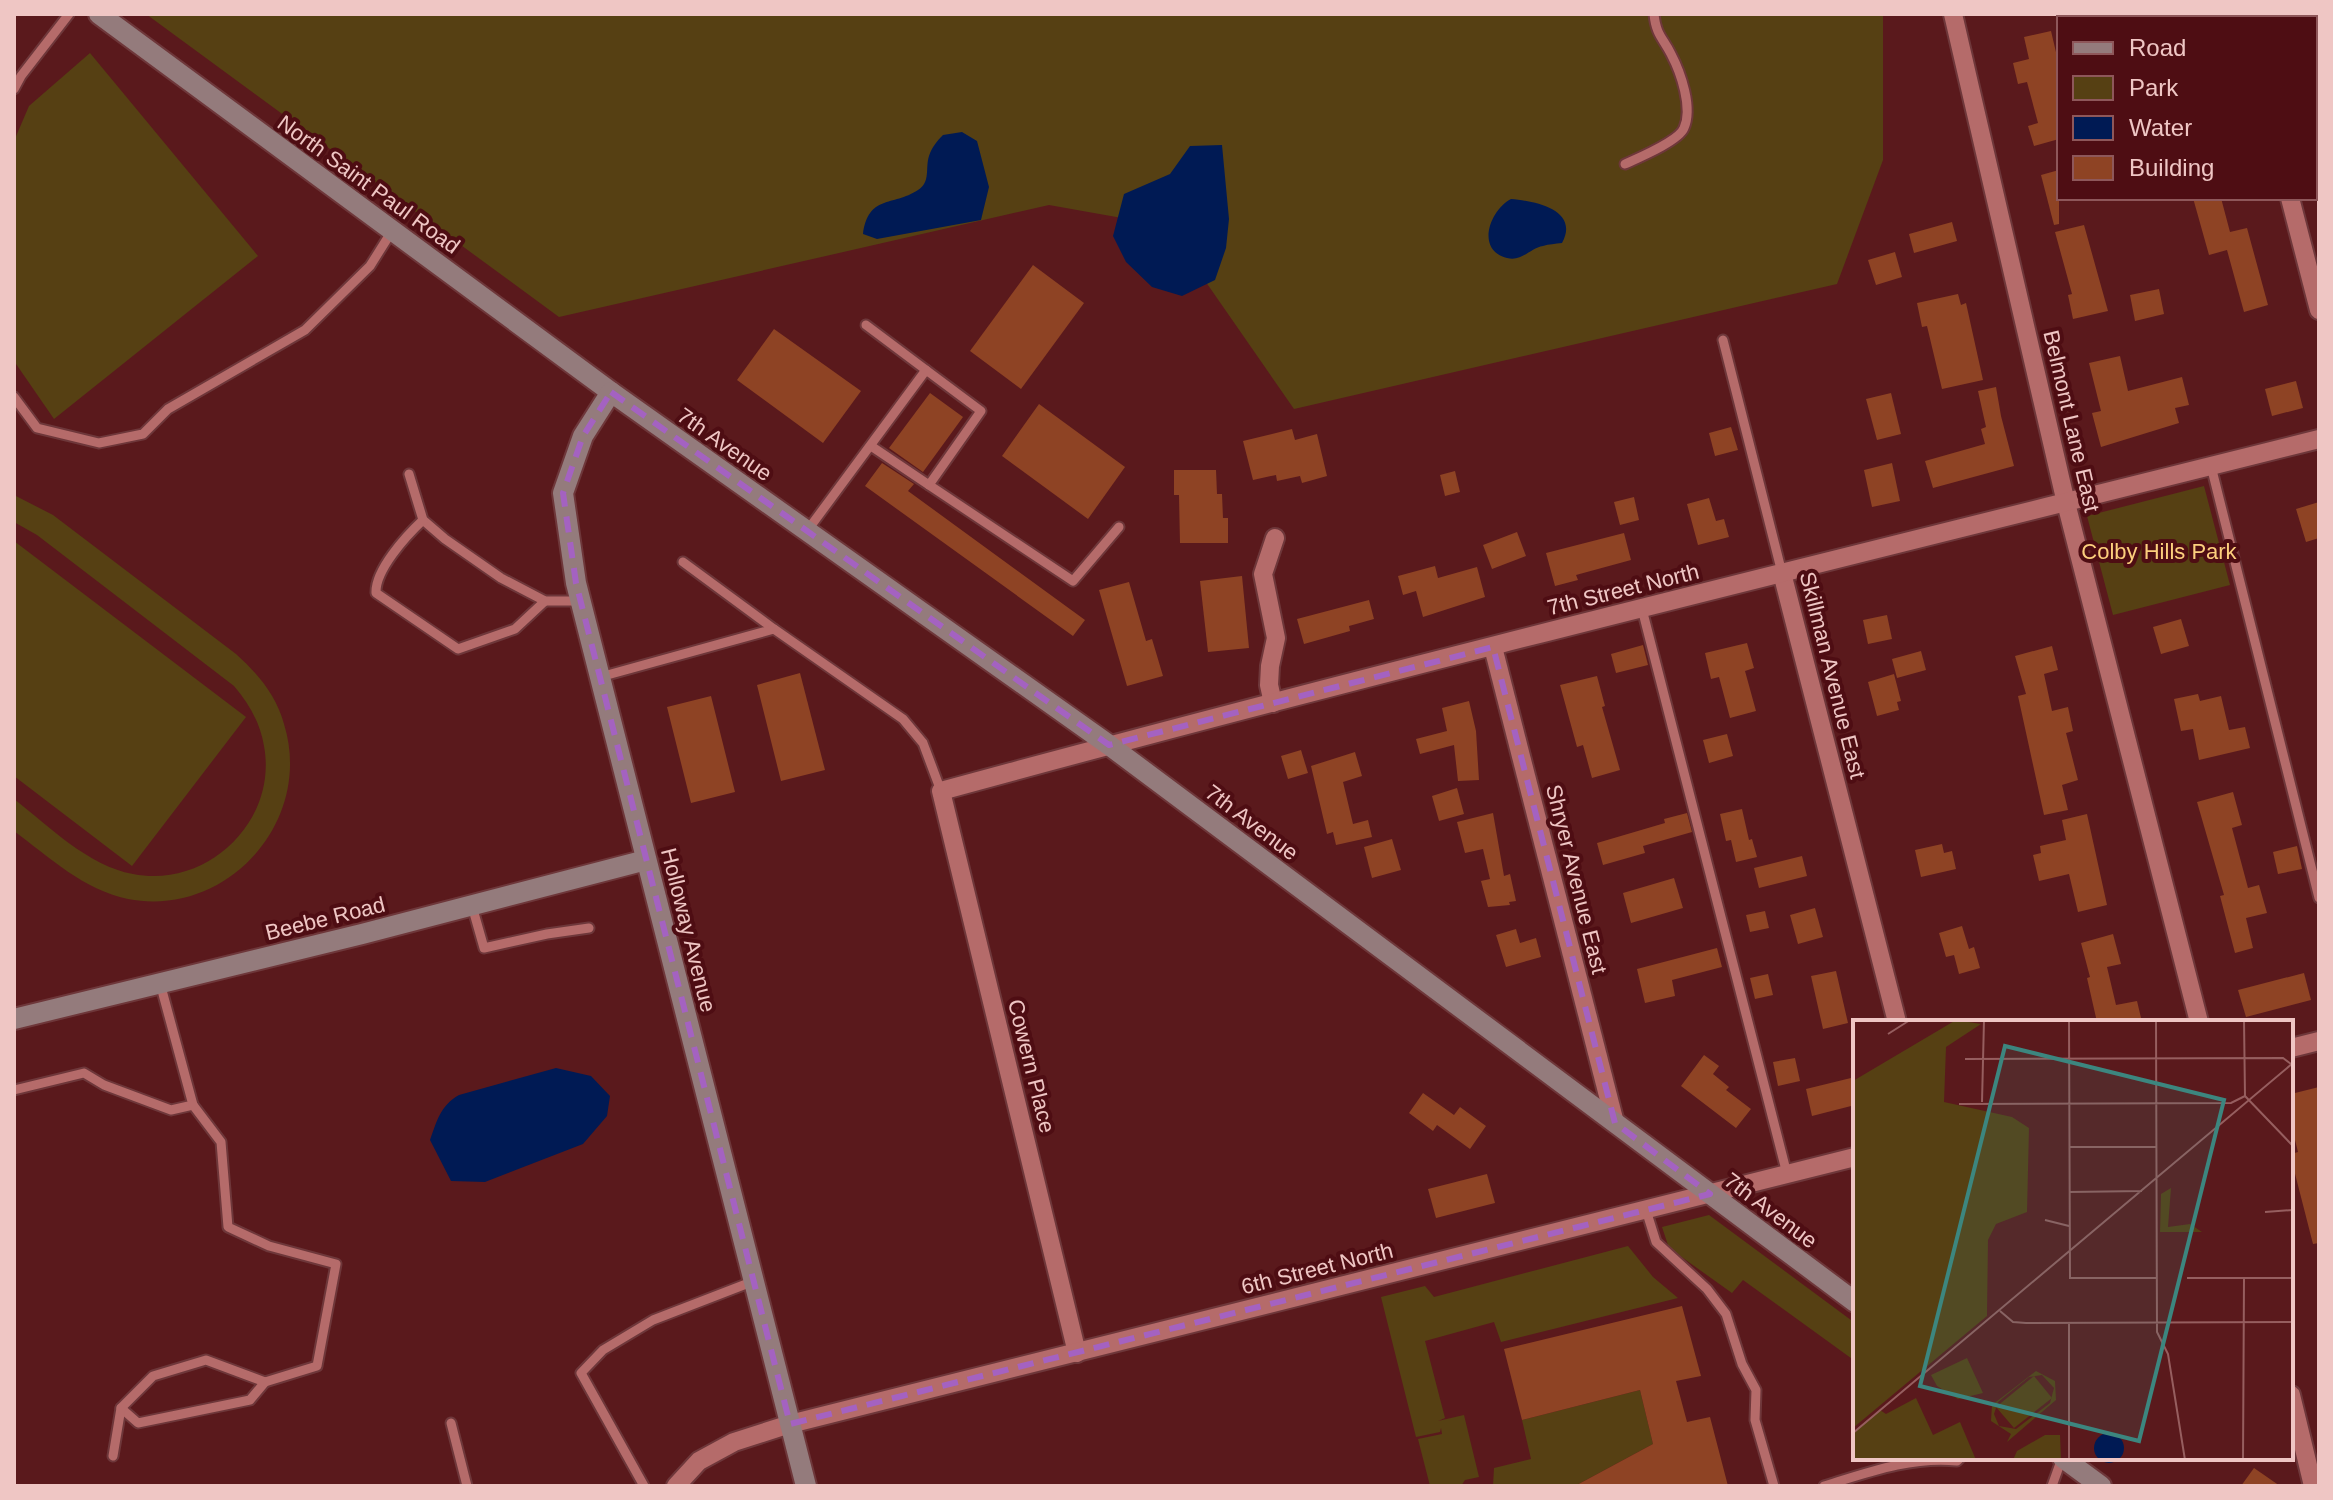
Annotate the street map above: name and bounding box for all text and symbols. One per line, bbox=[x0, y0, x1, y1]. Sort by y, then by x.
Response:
legend bbox=[2057, 16, 2317, 200]
text: Road bbox=[2129, 34, 2186, 61]
text: Park bbox=[2129, 74, 2179, 101]
street label: North Saint Paul Road bbox=[273, 110, 465, 259]
text: Water bbox=[2129, 114, 2192, 141]
text: Building bbox=[2129, 154, 2214, 181]
street label: Belmont Lane East bbox=[2038, 328, 2105, 514]
street label: 7th Avenue bbox=[673, 403, 777, 486]
park label: Colby Hills Park bbox=[2081, 539, 2238, 564]
street label: 7th Street North bbox=[1545, 559, 1701, 620]
street label: Skillman Avenue East bbox=[1795, 569, 1870, 781]
street label: 7th Avenue bbox=[1200, 779, 1303, 865]
street label: Shryer Avenue East bbox=[1541, 782, 1612, 976]
street label: Holloway Avenue bbox=[656, 845, 721, 1015]
street label: Beebe Road bbox=[263, 892, 387, 945]
street label: Cowern Place bbox=[1003, 997, 1060, 1136]
inset map bbox=[1853, 1020, 2293, 1460]
street label: 7th Avenue bbox=[1719, 1167, 1822, 1253]
street label: 6th Street North bbox=[1239, 1238, 1395, 1299]

